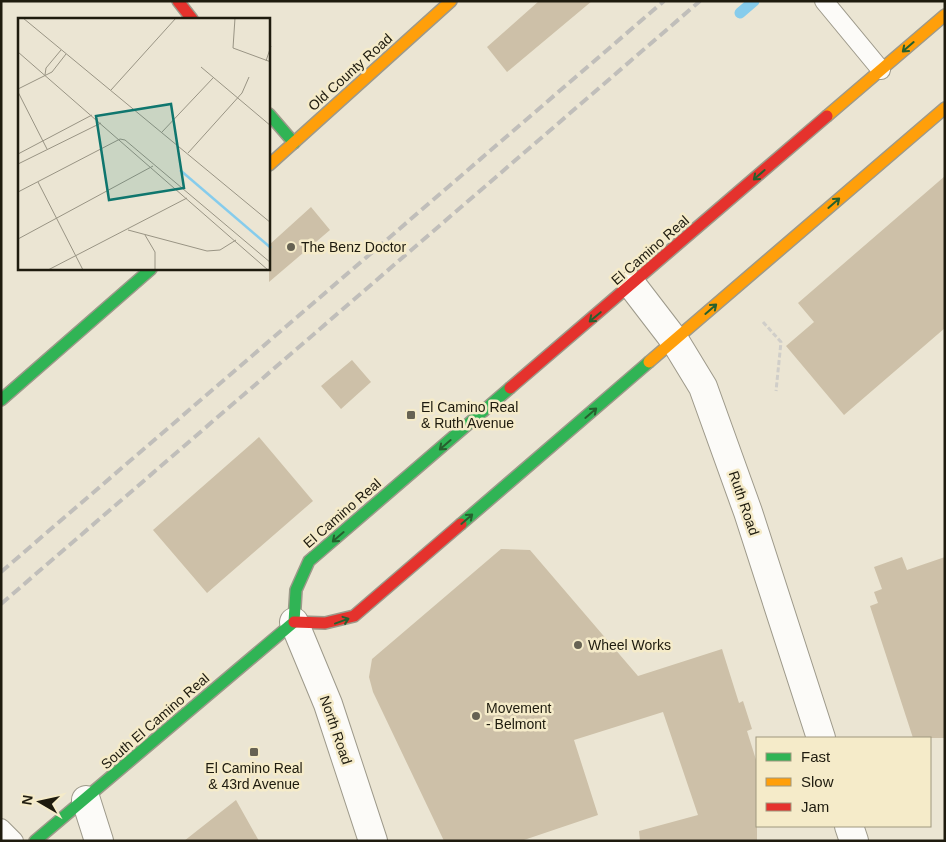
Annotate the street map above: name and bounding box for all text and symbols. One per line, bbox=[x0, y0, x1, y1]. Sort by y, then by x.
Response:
inset map bbox=[18, 18, 270, 270]
street label: Old County Road bbox=[305, 30, 395, 114]
one-way arrow bbox=[901, 41, 914, 53]
one-way arrow bbox=[753, 169, 766, 181]
one-way arrow bbox=[828, 197, 841, 209]
street label: El Camino Real bbox=[608, 212, 692, 288]
place label: The Benz Doctor bbox=[301, 239, 406, 255]
marker: The Benz Doctor bbox=[285, 241, 297, 253]
one-way arrow bbox=[705, 304, 718, 315]
one-way arrow bbox=[588, 311, 601, 323]
place label: El Camino Real & Ruth Avenue bbox=[421, 399, 518, 431]
one-way arrow bbox=[584, 407, 597, 419]
marker: El Camino Real & Ruth Avenue bbox=[405, 409, 417, 421]
one-way arrow bbox=[438, 440, 451, 451]
street label: Ruth Road bbox=[726, 469, 762, 537]
street label: El Camino Real bbox=[300, 475, 384, 551]
one-way arrow bbox=[461, 513, 474, 525]
one-way arrow bbox=[332, 531, 345, 542]
one-way arrow bbox=[333, 616, 349, 625]
place label: Wheel Works bbox=[588, 637, 671, 653]
marker: Wheel Works bbox=[572, 639, 584, 651]
street label: South El Camino Real bbox=[98, 670, 212, 772]
street label: North Road bbox=[317, 694, 355, 766]
place label: Movement - Belmont bbox=[486, 700, 551, 732]
marker: Movement - Belmont bbox=[470, 710, 482, 722]
legend bbox=[756, 737, 931, 827]
marker: El Camino Real & 43rd Avenue bbox=[248, 746, 260, 758]
text: Fast bbox=[801, 748, 831, 765]
place label: El Camino Real & 43rd Avenue bbox=[205, 760, 303, 792]
text: Slow bbox=[801, 773, 834, 790]
north arrow bbox=[15, 777, 65, 827]
text: N bbox=[18, 794, 36, 806]
text: Jam bbox=[801, 798, 829, 815]

